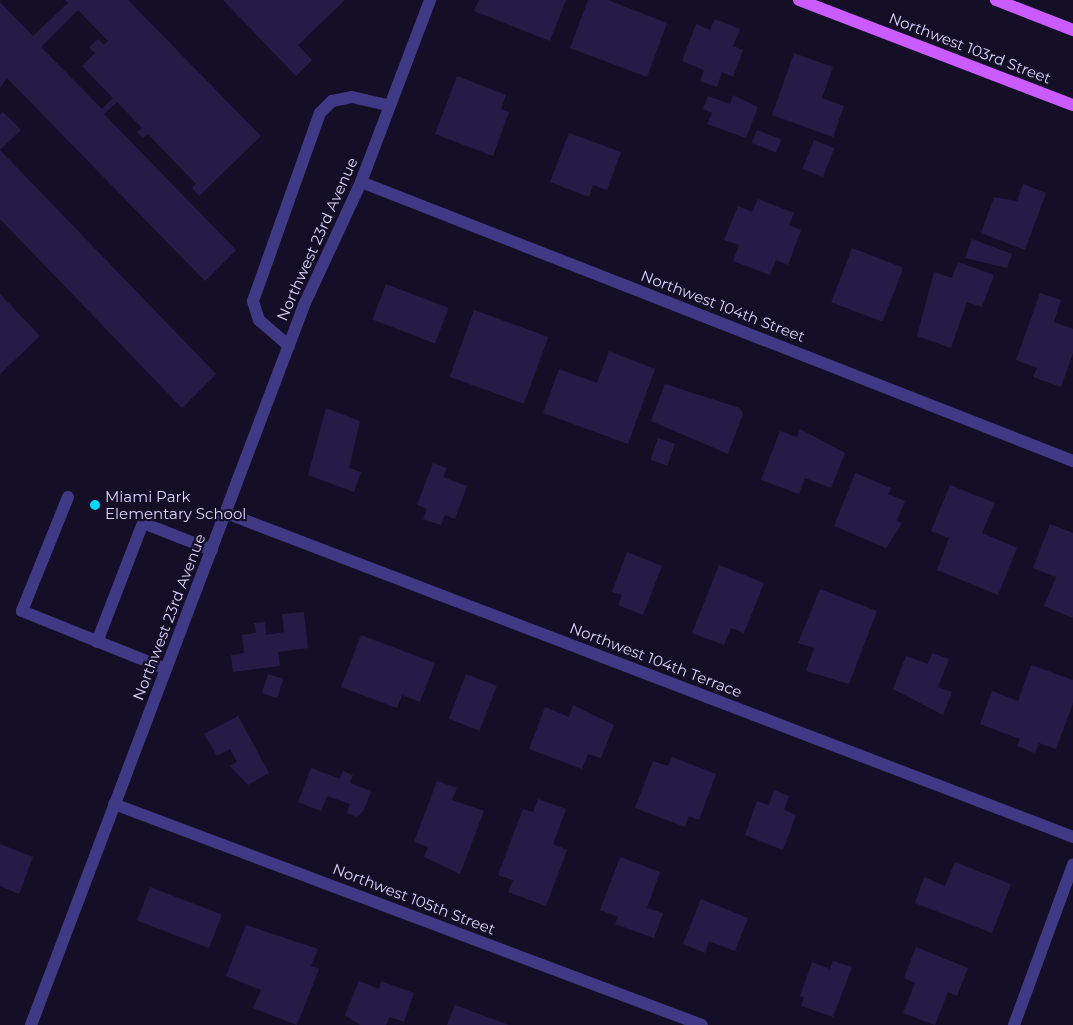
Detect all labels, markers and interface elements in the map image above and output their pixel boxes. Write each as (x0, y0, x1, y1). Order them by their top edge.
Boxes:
street label: Northwest 103rd Street (886, 9, 1054, 87)
street label: Northwest 23rd Avenue (273, 155, 361, 323)
street label: Northwest 104th Street (639, 266, 807, 346)
place label: Miami Park Elementary School (105, 487, 246, 522)
marker: Miami Park Elementary School (89, 499, 101, 511)
street label: Northwest 23rd Avenue (129, 531, 209, 703)
street label: Northwest 104th Terrace (567, 619, 745, 701)
street label: Northwest 105th Street (330, 860, 498, 938)

